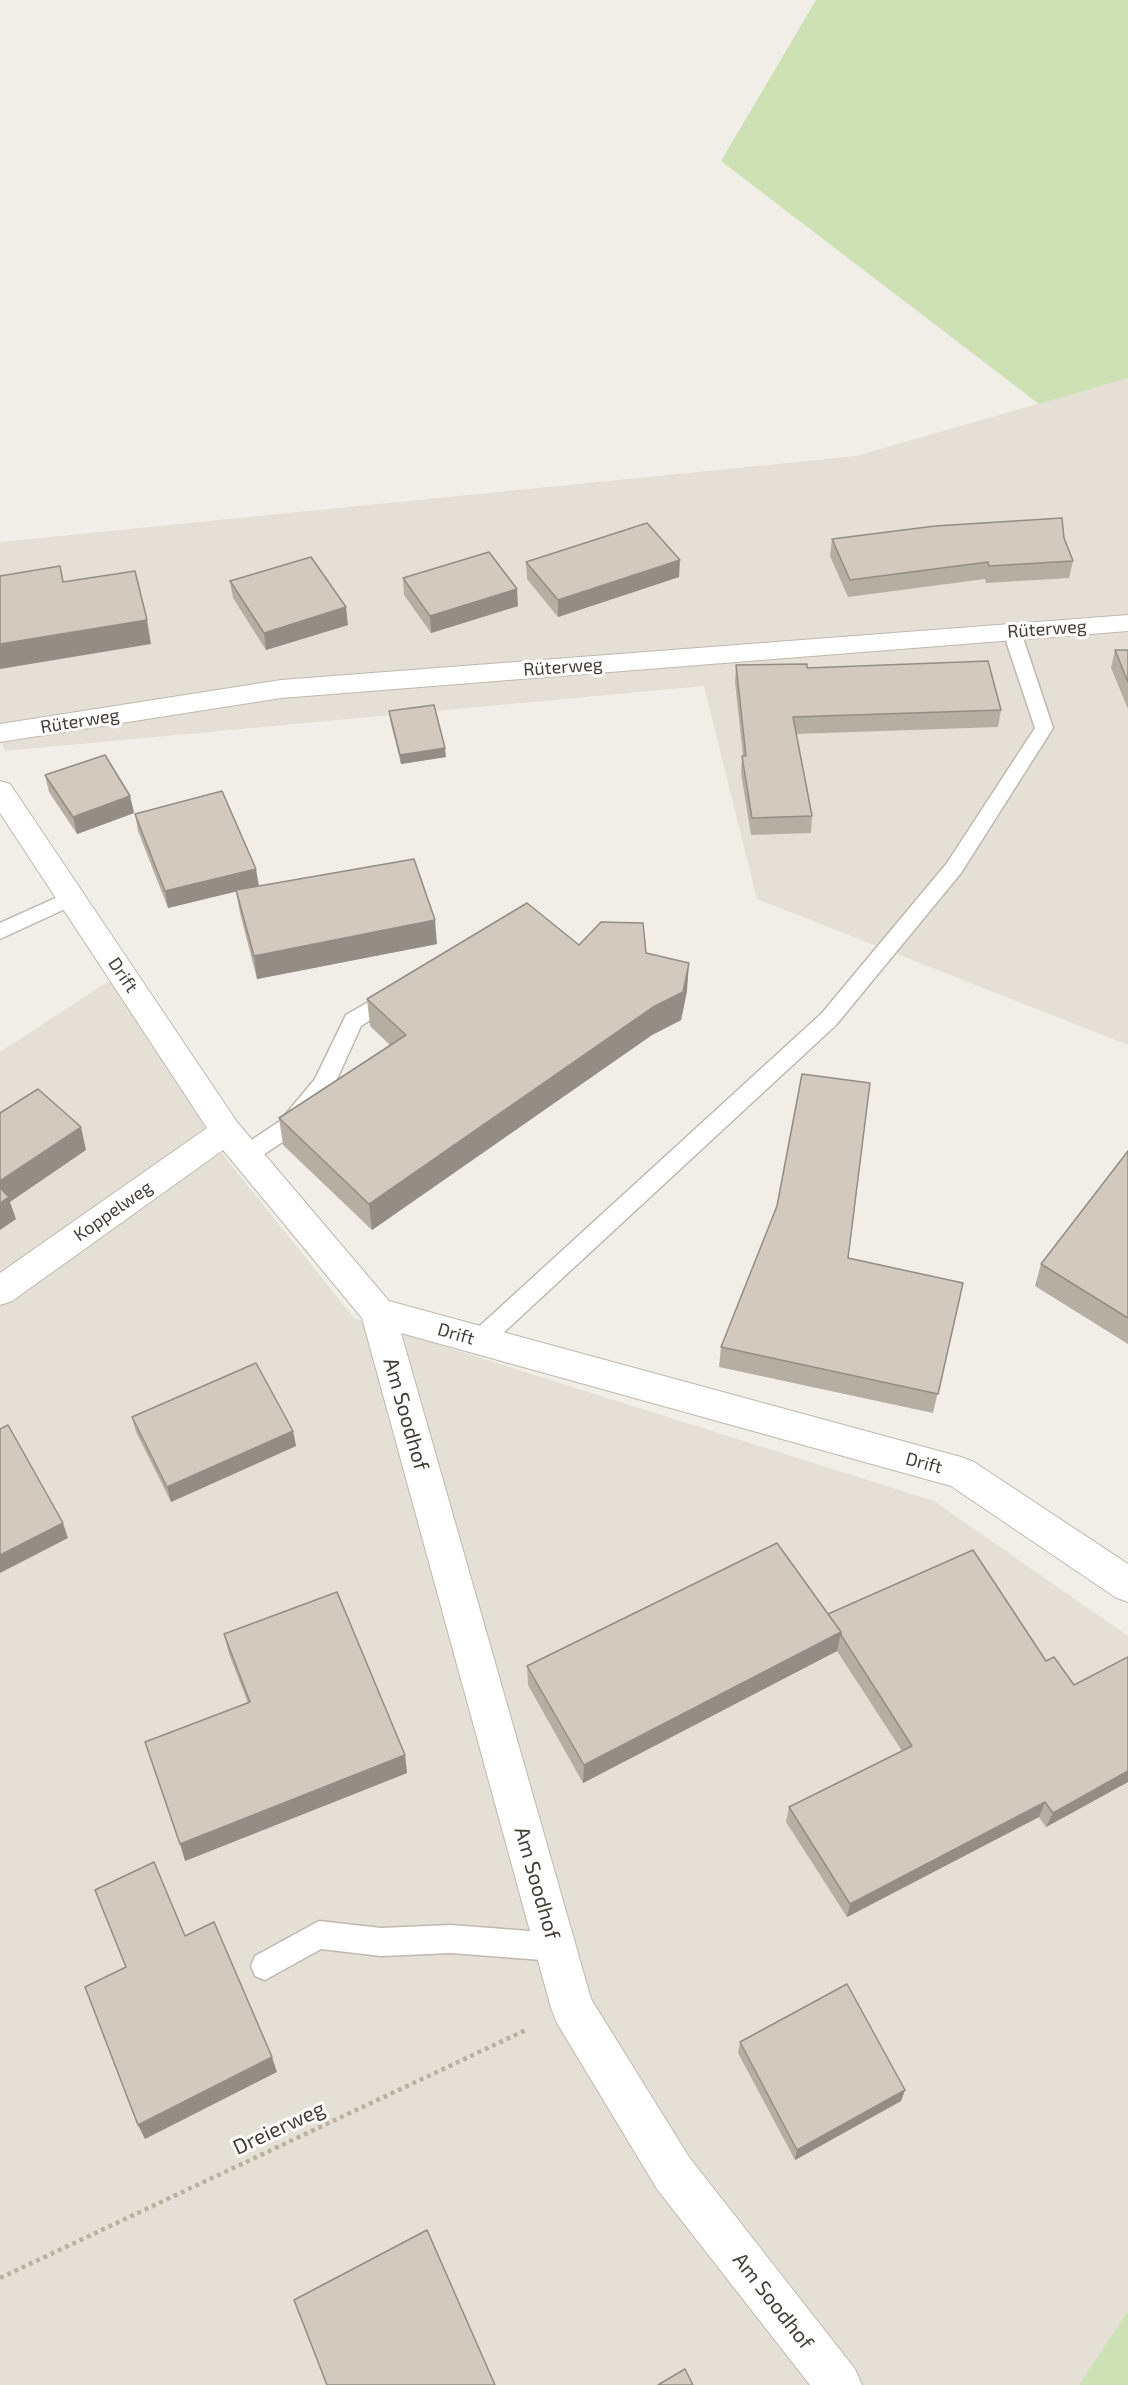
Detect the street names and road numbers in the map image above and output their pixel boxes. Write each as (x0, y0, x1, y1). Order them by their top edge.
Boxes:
street label: Rüterweg (1007, 615, 1087, 643)
street label: Rüterweg (523, 653, 603, 681)
street label: Rüterweg (39, 704, 121, 738)
street label: Drift (104, 953, 142, 997)
street label: Koppelweg (70, 1176, 156, 1246)
street label: Drift (435, 1318, 477, 1350)
street label: Am Soodhof (378, 1355, 434, 1473)
street label: Drift (903, 1448, 945, 1478)
street label: Am Soodhof (509, 1824, 565, 1942)
street label: Dreierweg (229, 2096, 329, 2160)
street label: Am Soodhof (727, 2248, 819, 2354)

